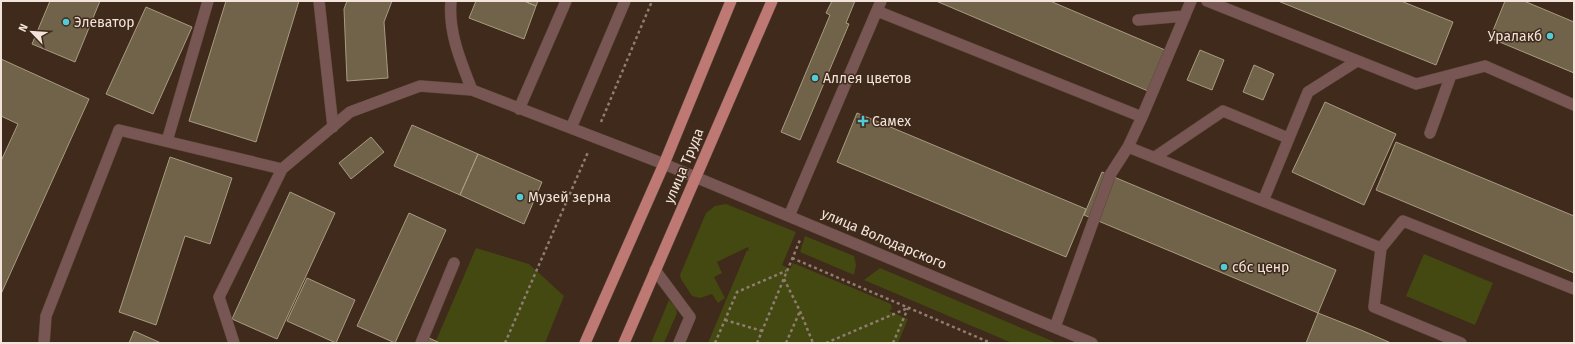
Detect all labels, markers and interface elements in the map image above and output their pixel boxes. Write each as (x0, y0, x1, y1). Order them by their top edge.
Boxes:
north arrow (12, 12, 52, 52)
place label: Элеватор (74, 14, 135, 31)
marker: Элеватор (61, 17, 71, 27)
text: N (16, 22, 31, 34)
place label: Уралакб (1488, 28, 1542, 45)
marker: Уралакб (1545, 31, 1555, 41)
place label: Аллея цветов (823, 70, 912, 87)
marker: Аллея цветов (810, 73, 820, 83)
place label: Самех (872, 113, 911, 130)
marker: Самех (857, 115, 869, 127)
street label: улица Труда (660, 126, 708, 206)
place label: Музей зерна (528, 189, 611, 206)
marker: Музей зерна (515, 192, 525, 202)
street label: улица Володарского (819, 205, 949, 273)
place label: сбс ценр (1232, 259, 1289, 276)
marker: сбс ценр (1219, 262, 1229, 272)

